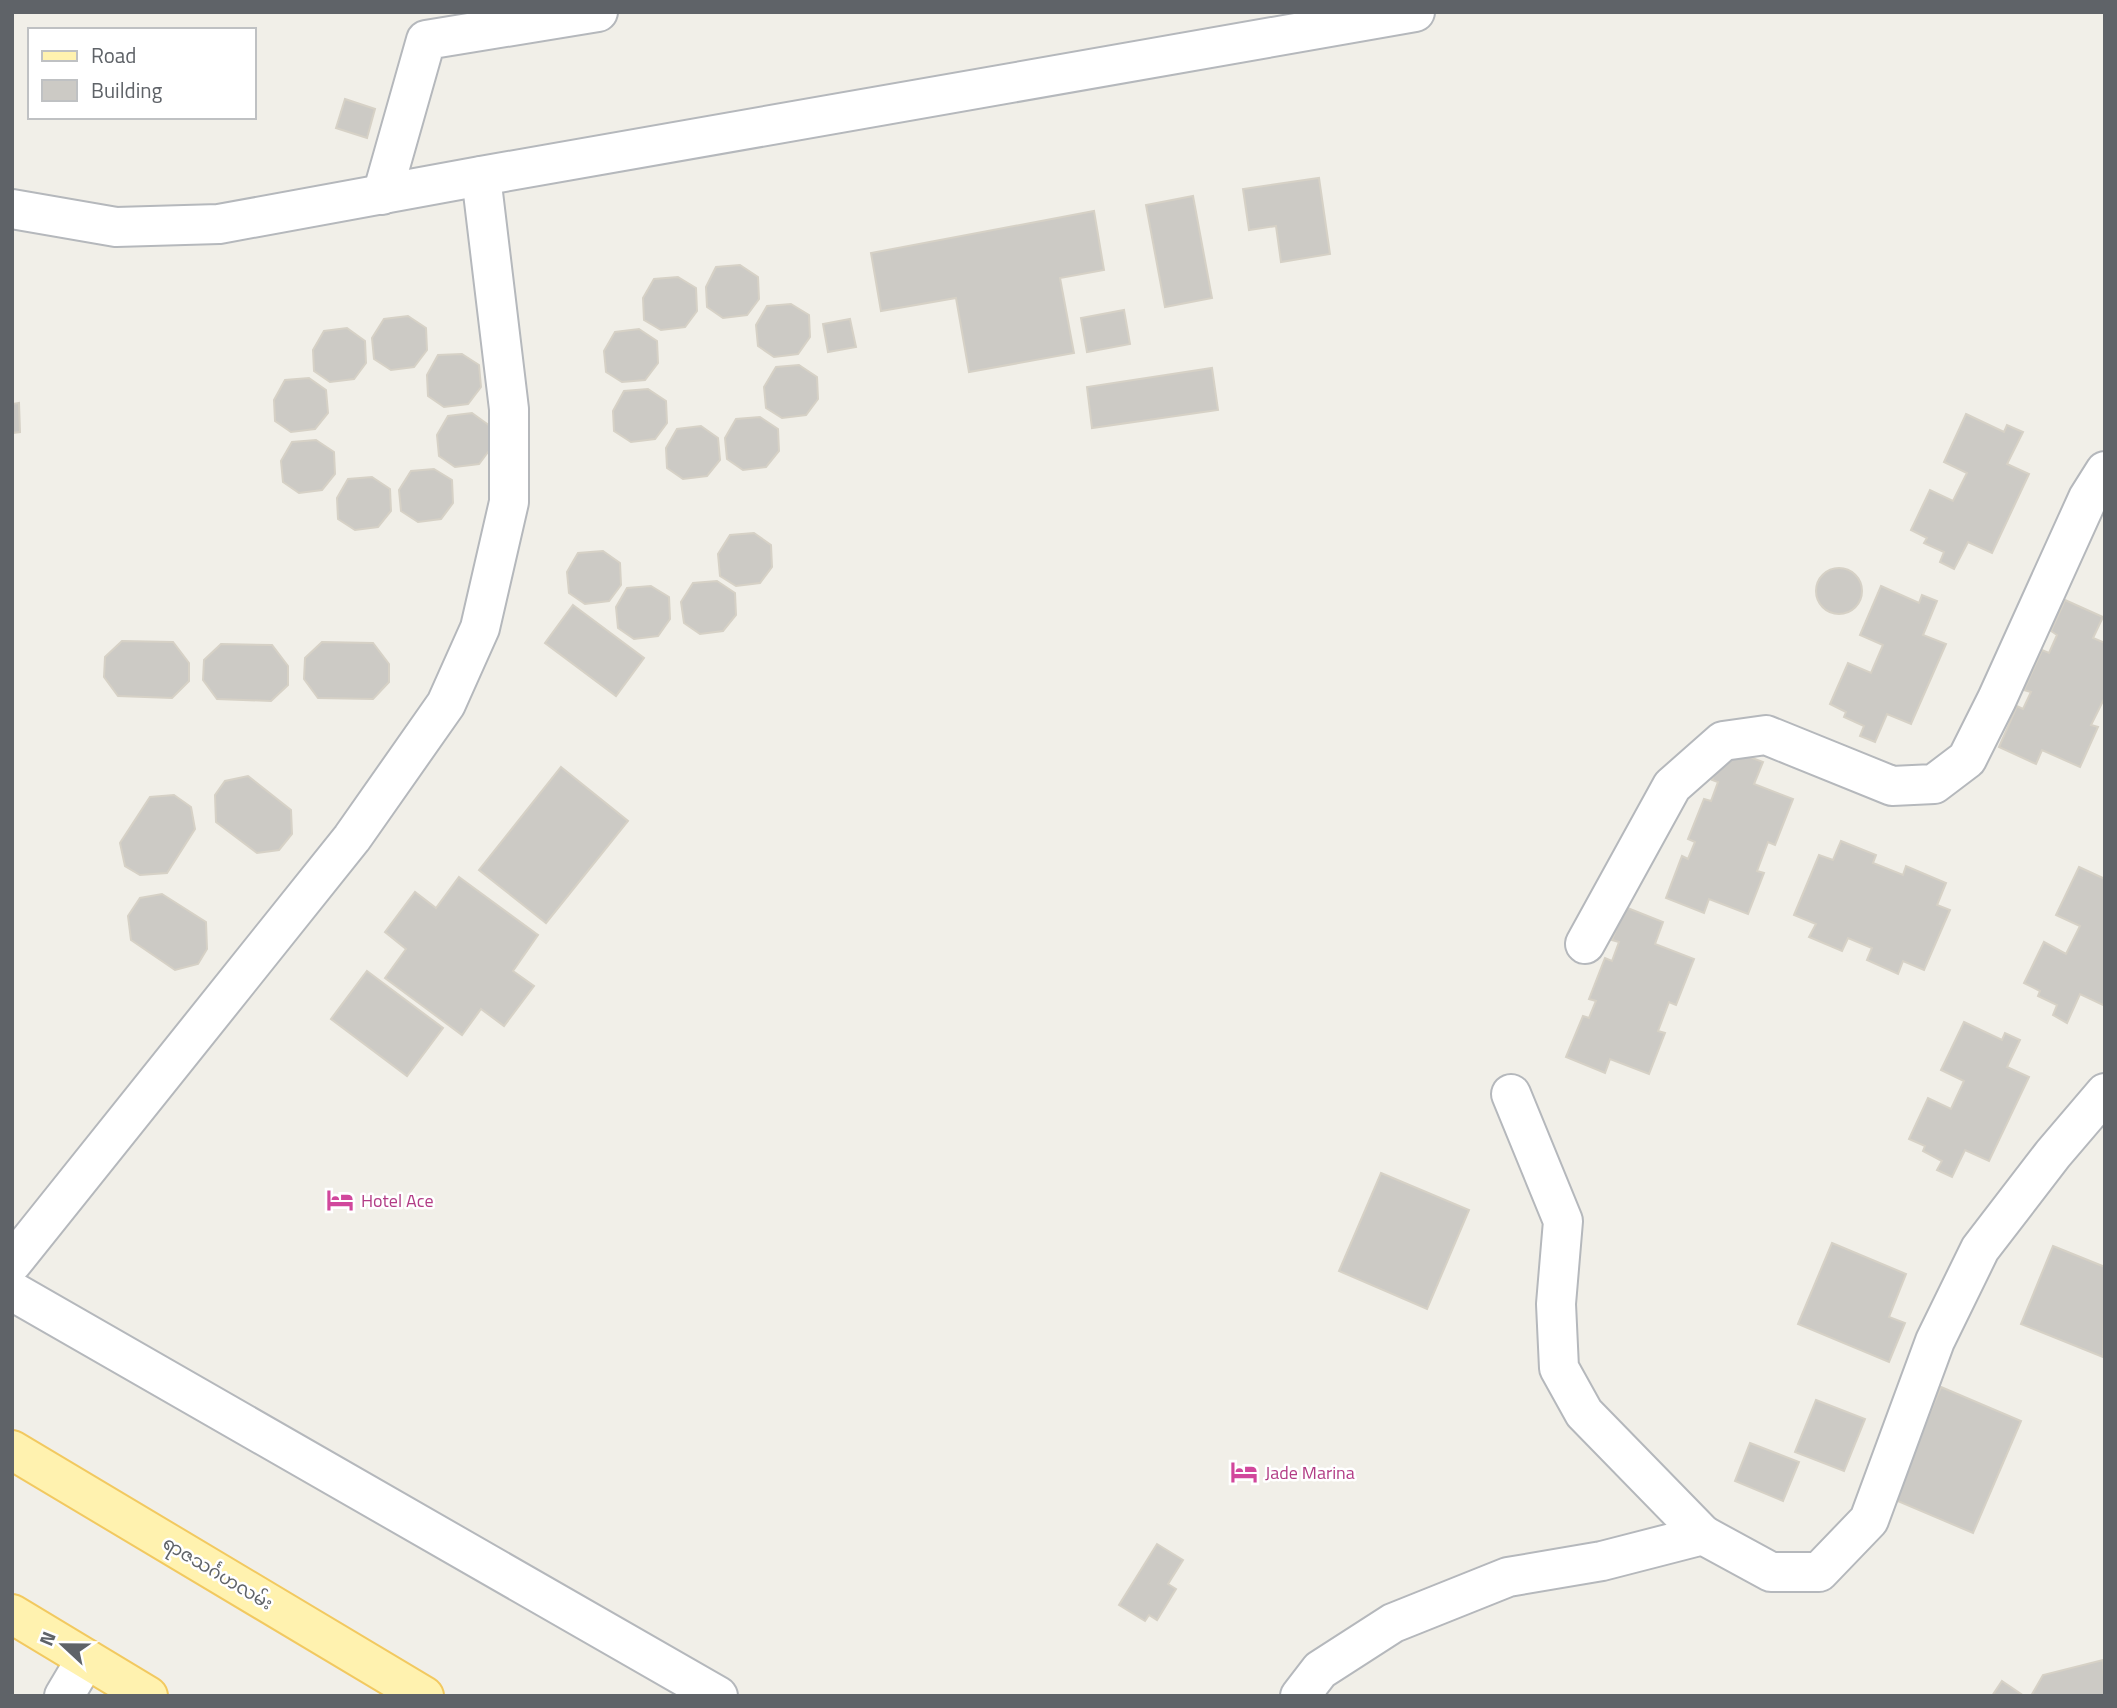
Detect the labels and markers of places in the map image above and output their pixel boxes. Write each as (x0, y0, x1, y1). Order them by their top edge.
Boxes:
hotel icon: Hotel Ace (325, 1185, 355, 1215)
place label: Hotel Ace (361, 1187, 433, 1214)
hotel icon: Jade Marina (1229, 1457, 1259, 1487)
place label: Jade Marina (1265, 1459, 1355, 1486)

